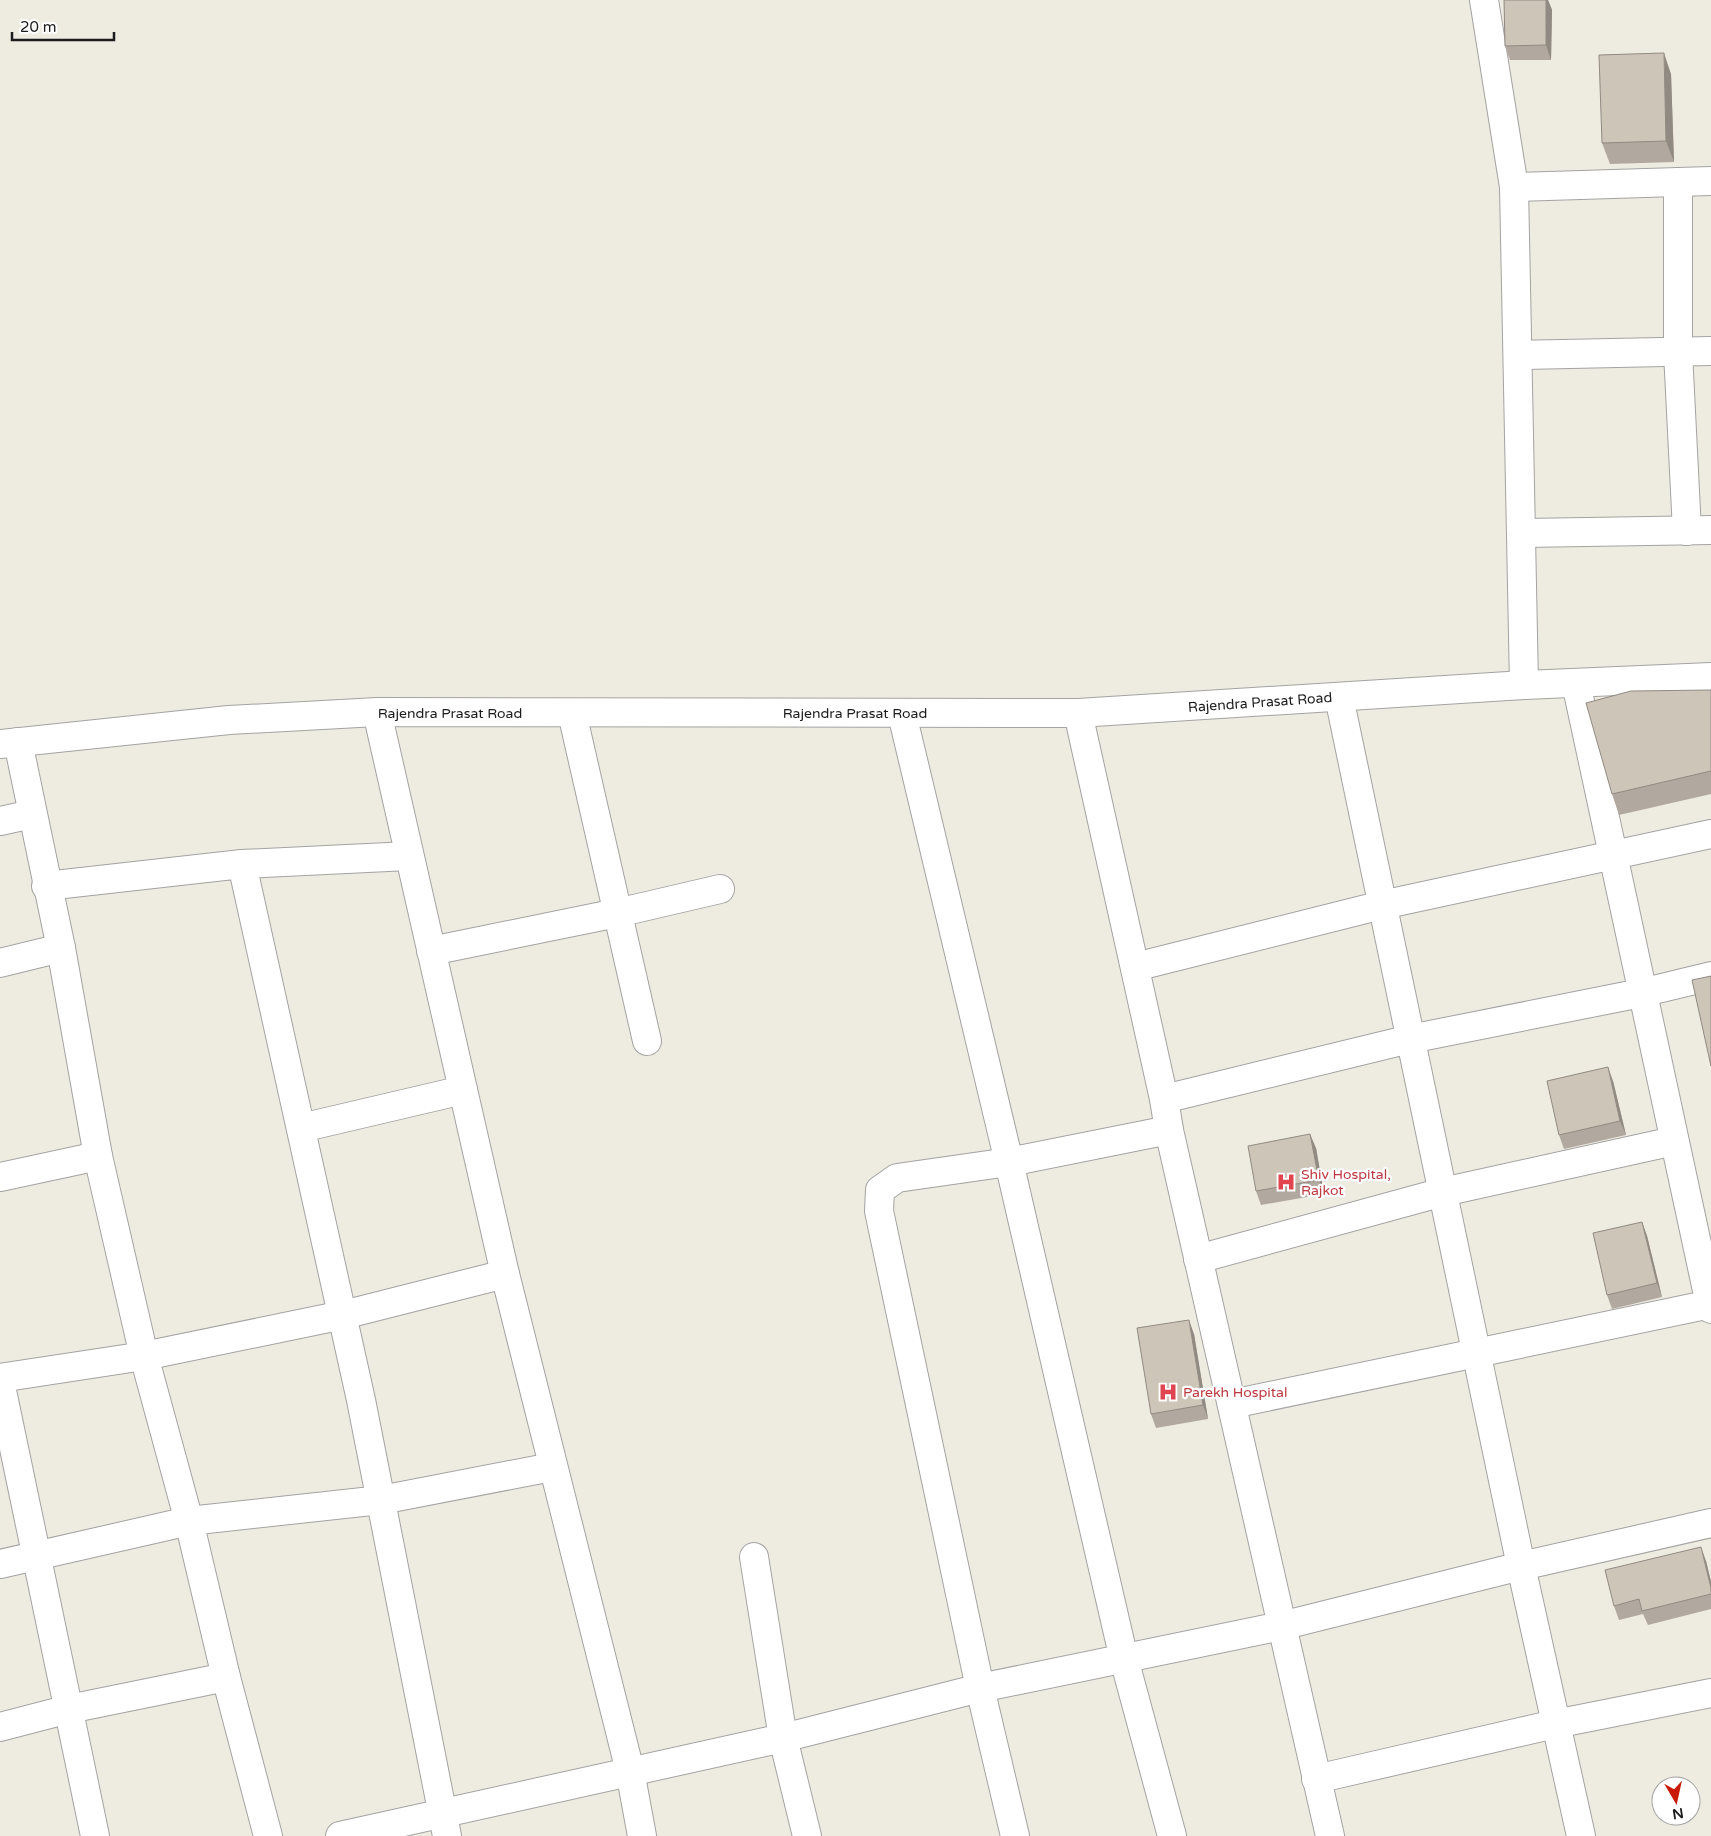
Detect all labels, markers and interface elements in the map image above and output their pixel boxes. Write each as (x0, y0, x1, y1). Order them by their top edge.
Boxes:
scale bar (12, 10, 115, 42)
text: 20 m (20, 18, 57, 36)
street label: Rajendra Prasat Road (1187, 689, 1333, 716)
street label: Rajendra Prasat Road (378, 705, 522, 722)
street label: Rajendra Prasat Road (783, 705, 927, 722)
place label: Shiv Hospital, Rajkot (1301, 1166, 1391, 1199)
hospital icon: Shiv Hospital, Rajkot (1275, 1171, 1297, 1193)
hospital icon: Parekh Hospital (1157, 1381, 1179, 1403)
place label: Parekh Hospital (1183, 1384, 1287, 1401)
north arrow (1651, 1776, 1701, 1826)
text: N (1671, 1804, 1685, 1823)

